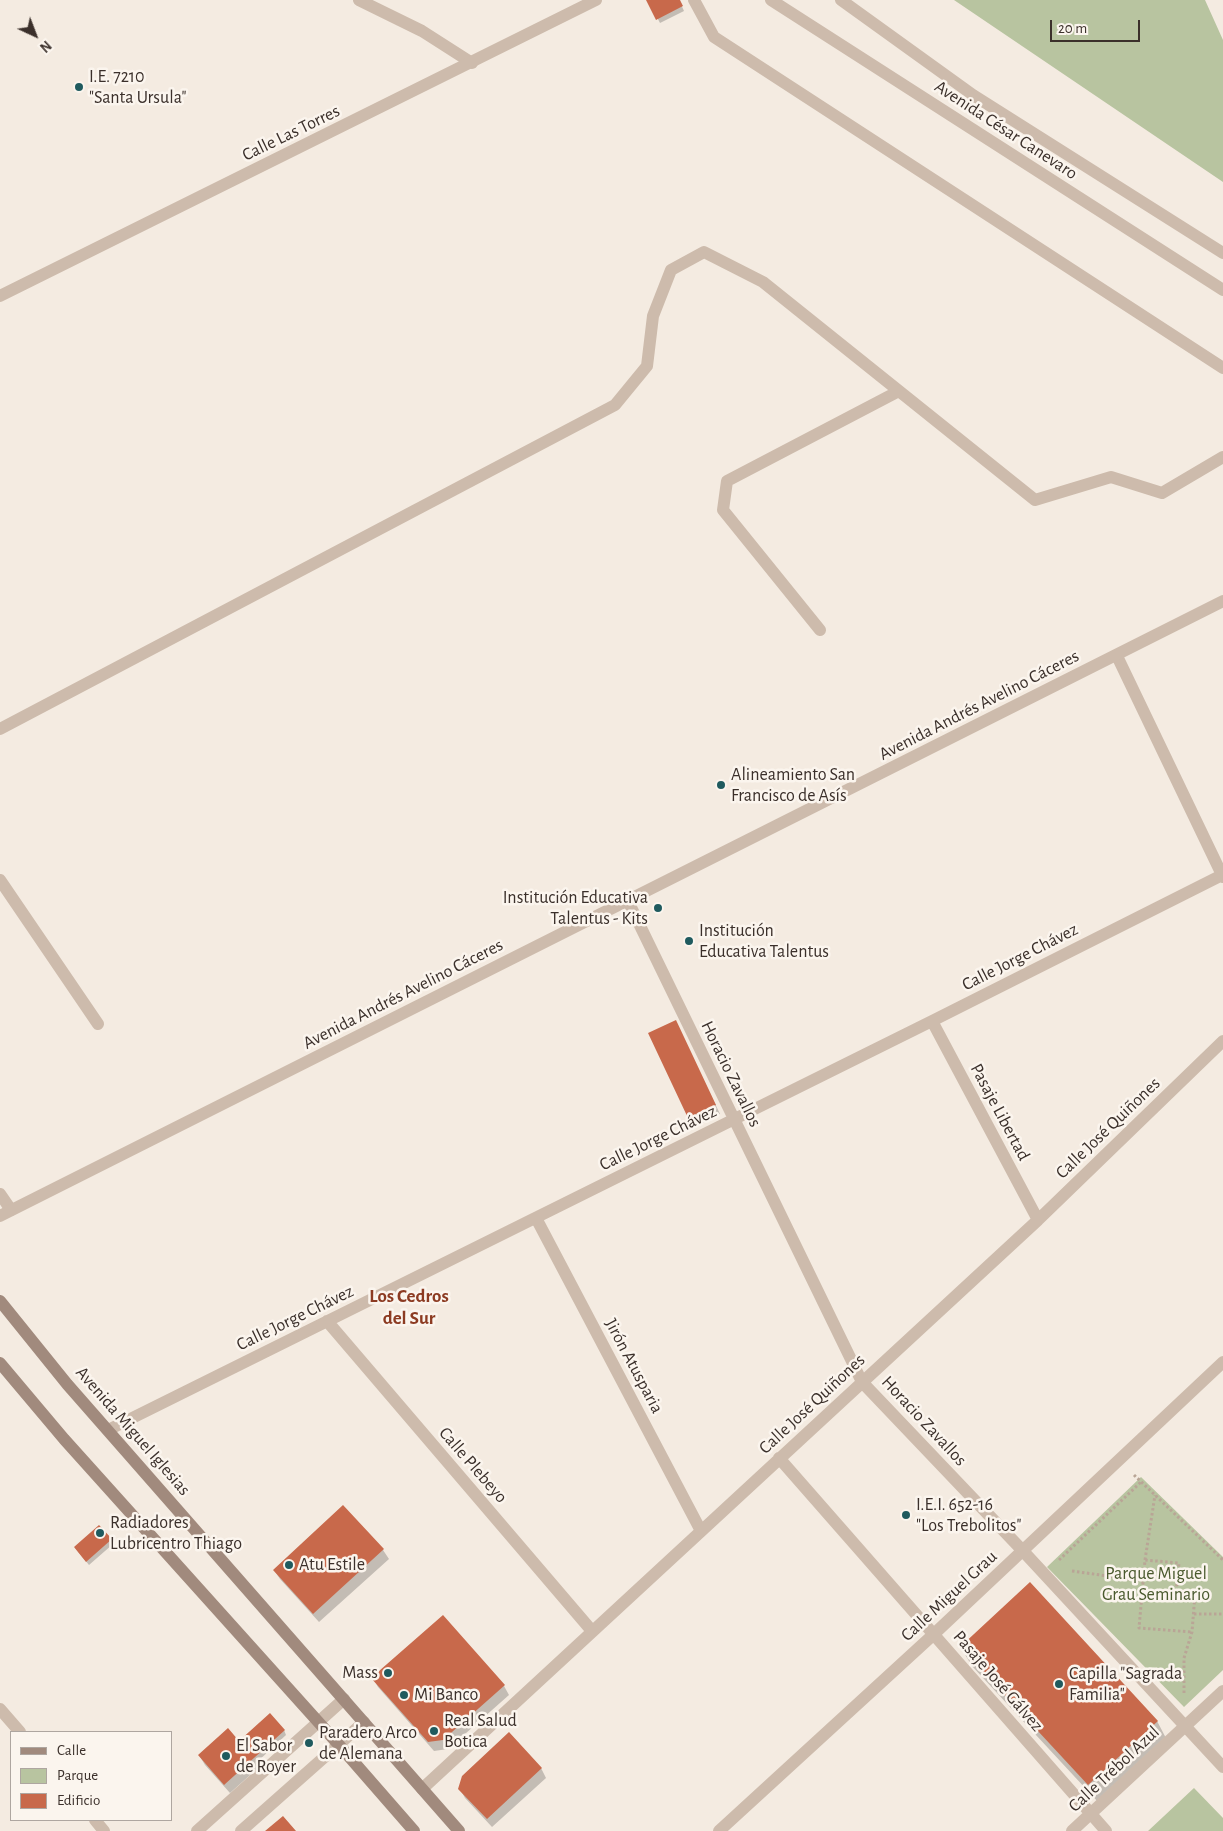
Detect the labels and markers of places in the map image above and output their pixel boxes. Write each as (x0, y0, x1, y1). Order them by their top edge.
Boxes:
place label: I.E. 7210 "Santa Ursula" (89, 66, 187, 108)
marker: I.E. 7210 "Santa Ursula" (73, 81, 85, 93)
place label: Alineamiento San Francisco de Asís (731, 764, 855, 806)
marker: Alineamiento San Francisco de Asís (715, 779, 727, 791)
place label: Institución Educativa Talentus - Kits (503, 887, 648, 930)
marker: Institución Educativa Talentus - Kits (652, 902, 664, 914)
place label: Institución Educativa Talentus (699, 920, 829, 962)
marker: Institución Educativa Talentus (683, 935, 695, 947)
place label: I.E.I. 652-16 "Los Trebolitos" (916, 1494, 1021, 1536)
marker: I.E.I. 652-16 "Los Trebolitos" (900, 1509, 912, 1521)
place label: Radiadores Lubricentro Thiago (110, 1512, 242, 1555)
marker: Radiadores Lubricentro Thiago (94, 1527, 106, 1539)
place label: Atu Estile (299, 1554, 365, 1576)
marker: Atu Estile (283, 1559, 295, 1571)
place label: Mass (342, 1662, 378, 1684)
place label: Capilla "Sagrada Familia" (1069, 1663, 1182, 1706)
marker: Mass (382, 1667, 394, 1679)
marker: Capilla "Sagrada Familia" (1053, 1678, 1065, 1690)
place label: Mi Banco (414, 1684, 478, 1706)
marker: Mi Banco (398, 1689, 410, 1701)
place label: Real Salud Botica (444, 1710, 517, 1752)
place label: Paradero Arco de Alemana (319, 1722, 417, 1765)
marker: Real Salud Botica (428, 1725, 440, 1737)
place label: El Sabor de Royer (236, 1735, 296, 1778)
marker: Paradero Arco de Alemana (303, 1737, 315, 1749)
marker: El Sabor de Royer (220, 1750, 232, 1762)

